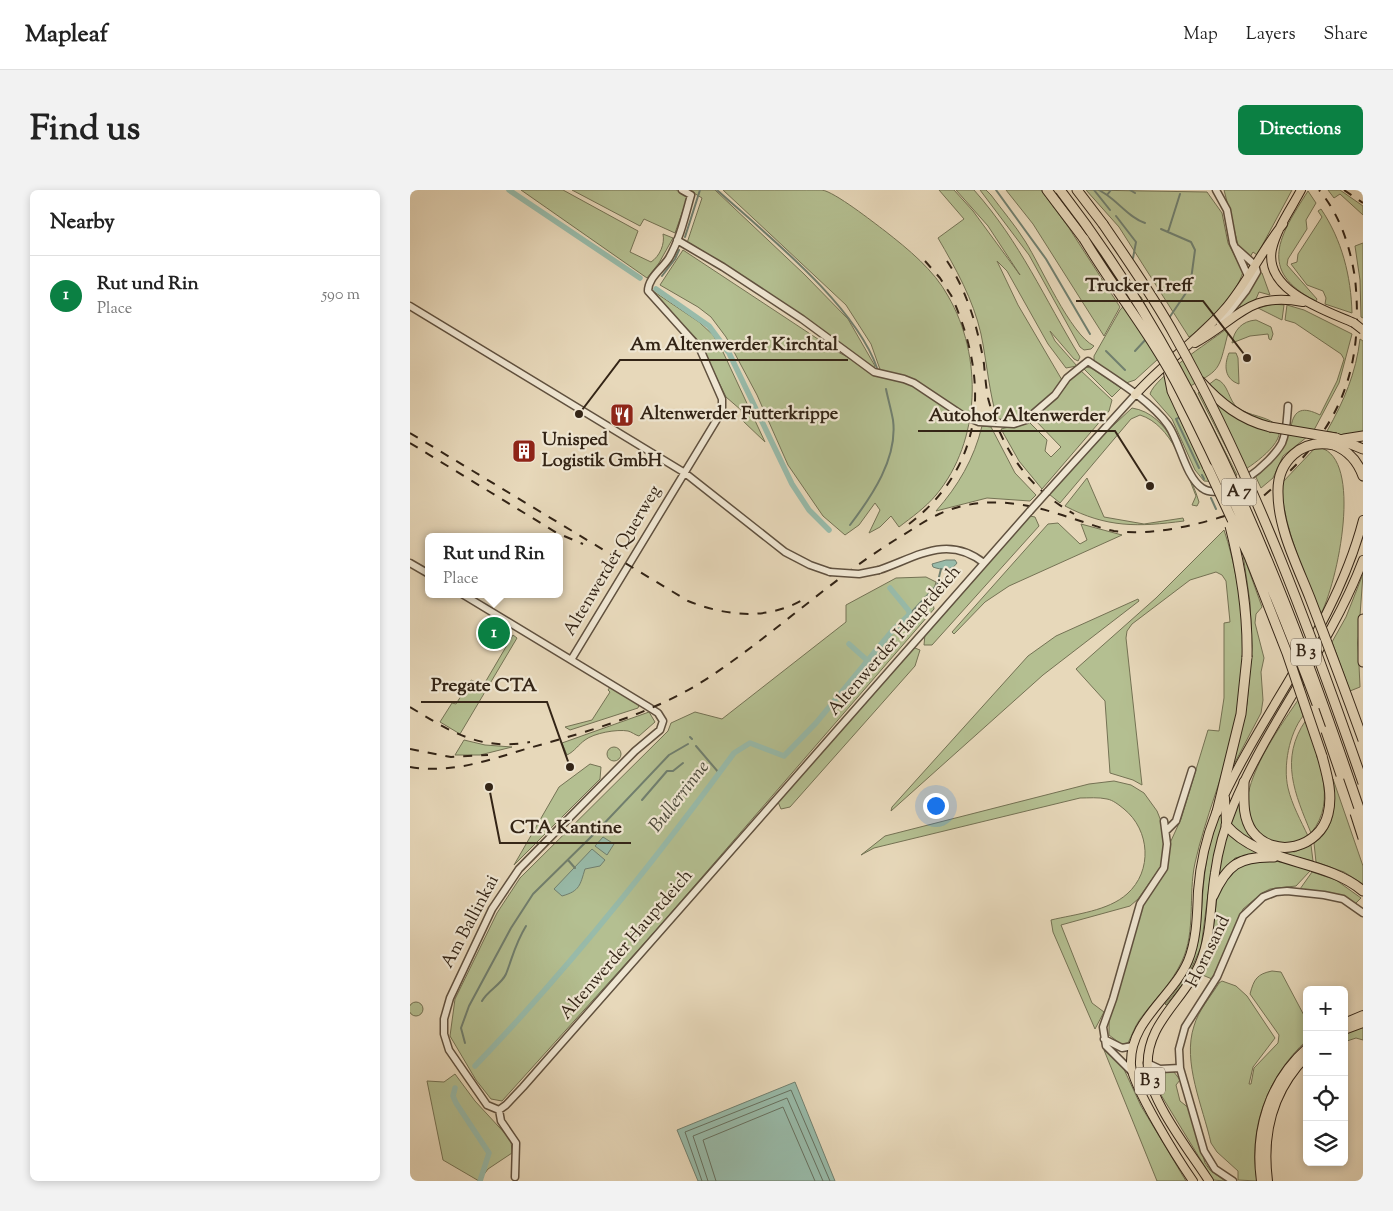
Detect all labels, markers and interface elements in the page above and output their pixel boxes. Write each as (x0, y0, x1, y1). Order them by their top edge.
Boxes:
text: Mapleaf (25, 18, 108, 52)
text: Map (1183, 22, 1218, 48)
text: Layers (1246, 22, 1296, 48)
text: Share (1324, 22, 1368, 48)
text: Find us (30, 105, 140, 156)
button: Directions (1238, 105, 1363, 155)
text: Nearby (50, 208, 115, 238)
callout: Trucker Treff (1076, 267, 1203, 301)
text: Rut und Rin (97, 271, 199, 298)
text: Trucker Treff (1085, 273, 1194, 300)
text: 1 (63, 284, 69, 307)
text: 590 m (322, 284, 360, 307)
text: Place (97, 298, 132, 321)
callout: Am Altenwerder Kirchtal (620, 326, 848, 360)
text: Am Altenwerder Kirchtal (630, 332, 839, 359)
callout: Autohof Altenwerder (918, 397, 1115, 431)
restaurant icon: Altenwerder Futterkrippe (609, 402, 635, 428)
place label: Altenwerder Futterkrippe (640, 402, 839, 428)
text: Autohof Altenwerder (928, 403, 1106, 430)
place label: Unisped Logistik GmbH (542, 428, 663, 475)
building icon: Unisped Logistik GmbH (511, 438, 537, 464)
road number: A 7 (1222, 478, 1256, 506)
street label: Altenwerder Querweg (558, 480, 669, 641)
popup (425, 533, 563, 598)
text: Rut und Rin (443, 541, 545, 568)
street label: Altenwerder Hauptdeich (822, 560, 968, 722)
text: Place (443, 568, 479, 591)
pin: 1 (478, 614, 510, 652)
road number: B 3 (1291, 638, 1321, 666)
callout: Pregate CTA (421, 668, 547, 702)
text: Pregate CTA (431, 673, 538, 700)
water label: Bullerrinne (643, 755, 717, 839)
your location (923, 793, 949, 819)
callout: CTA Kantine (500, 809, 631, 843)
text: CTA Kantine (510, 815, 622, 842)
street label: Altenwerder Hauptdeich (554, 864, 700, 1026)
street label: Am Ballinkai (436, 871, 506, 973)
street label: Hornsand (1180, 911, 1238, 993)
map controls (1303, 986, 1348, 1166)
button: + (1303, 986, 1348, 1031)
button: − (1303, 1031, 1348, 1076)
road number: B 3 (1135, 1068, 1165, 1094)
button: locate (1303, 1076, 1348, 1121)
button: layers (1303, 1121, 1348, 1166)

